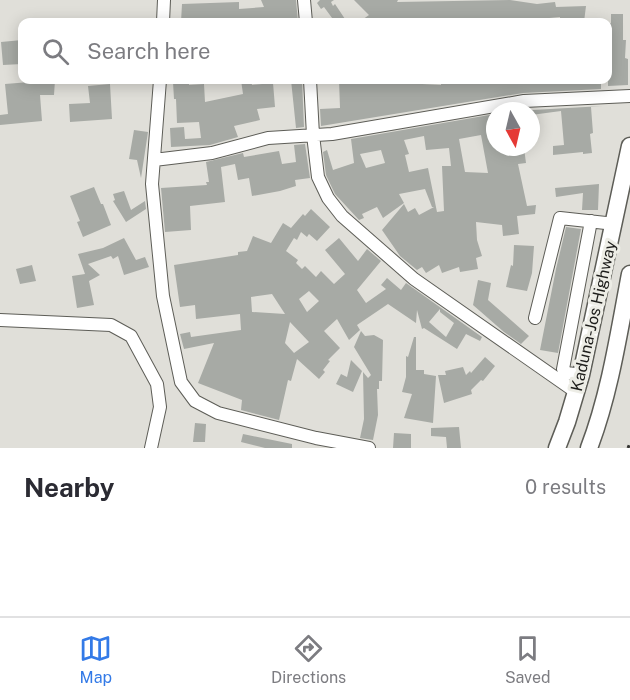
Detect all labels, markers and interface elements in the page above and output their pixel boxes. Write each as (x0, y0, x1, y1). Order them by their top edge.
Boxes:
search box (18, 18, 612, 84)
icon: search (39, 35, 72, 68)
text: Search here (87, 38, 211, 64)
north arrow (486, 102, 540, 156)
street label: Kaduna-Jos Highway (567, 239, 620, 393)
text: Nearby (24, 472, 114, 503)
text: 0 results (525, 475, 606, 499)
tab: Map (79, 632, 112, 687)
tab: Directions (271, 632, 346, 687)
tab: Saved (505, 632, 551, 687)

